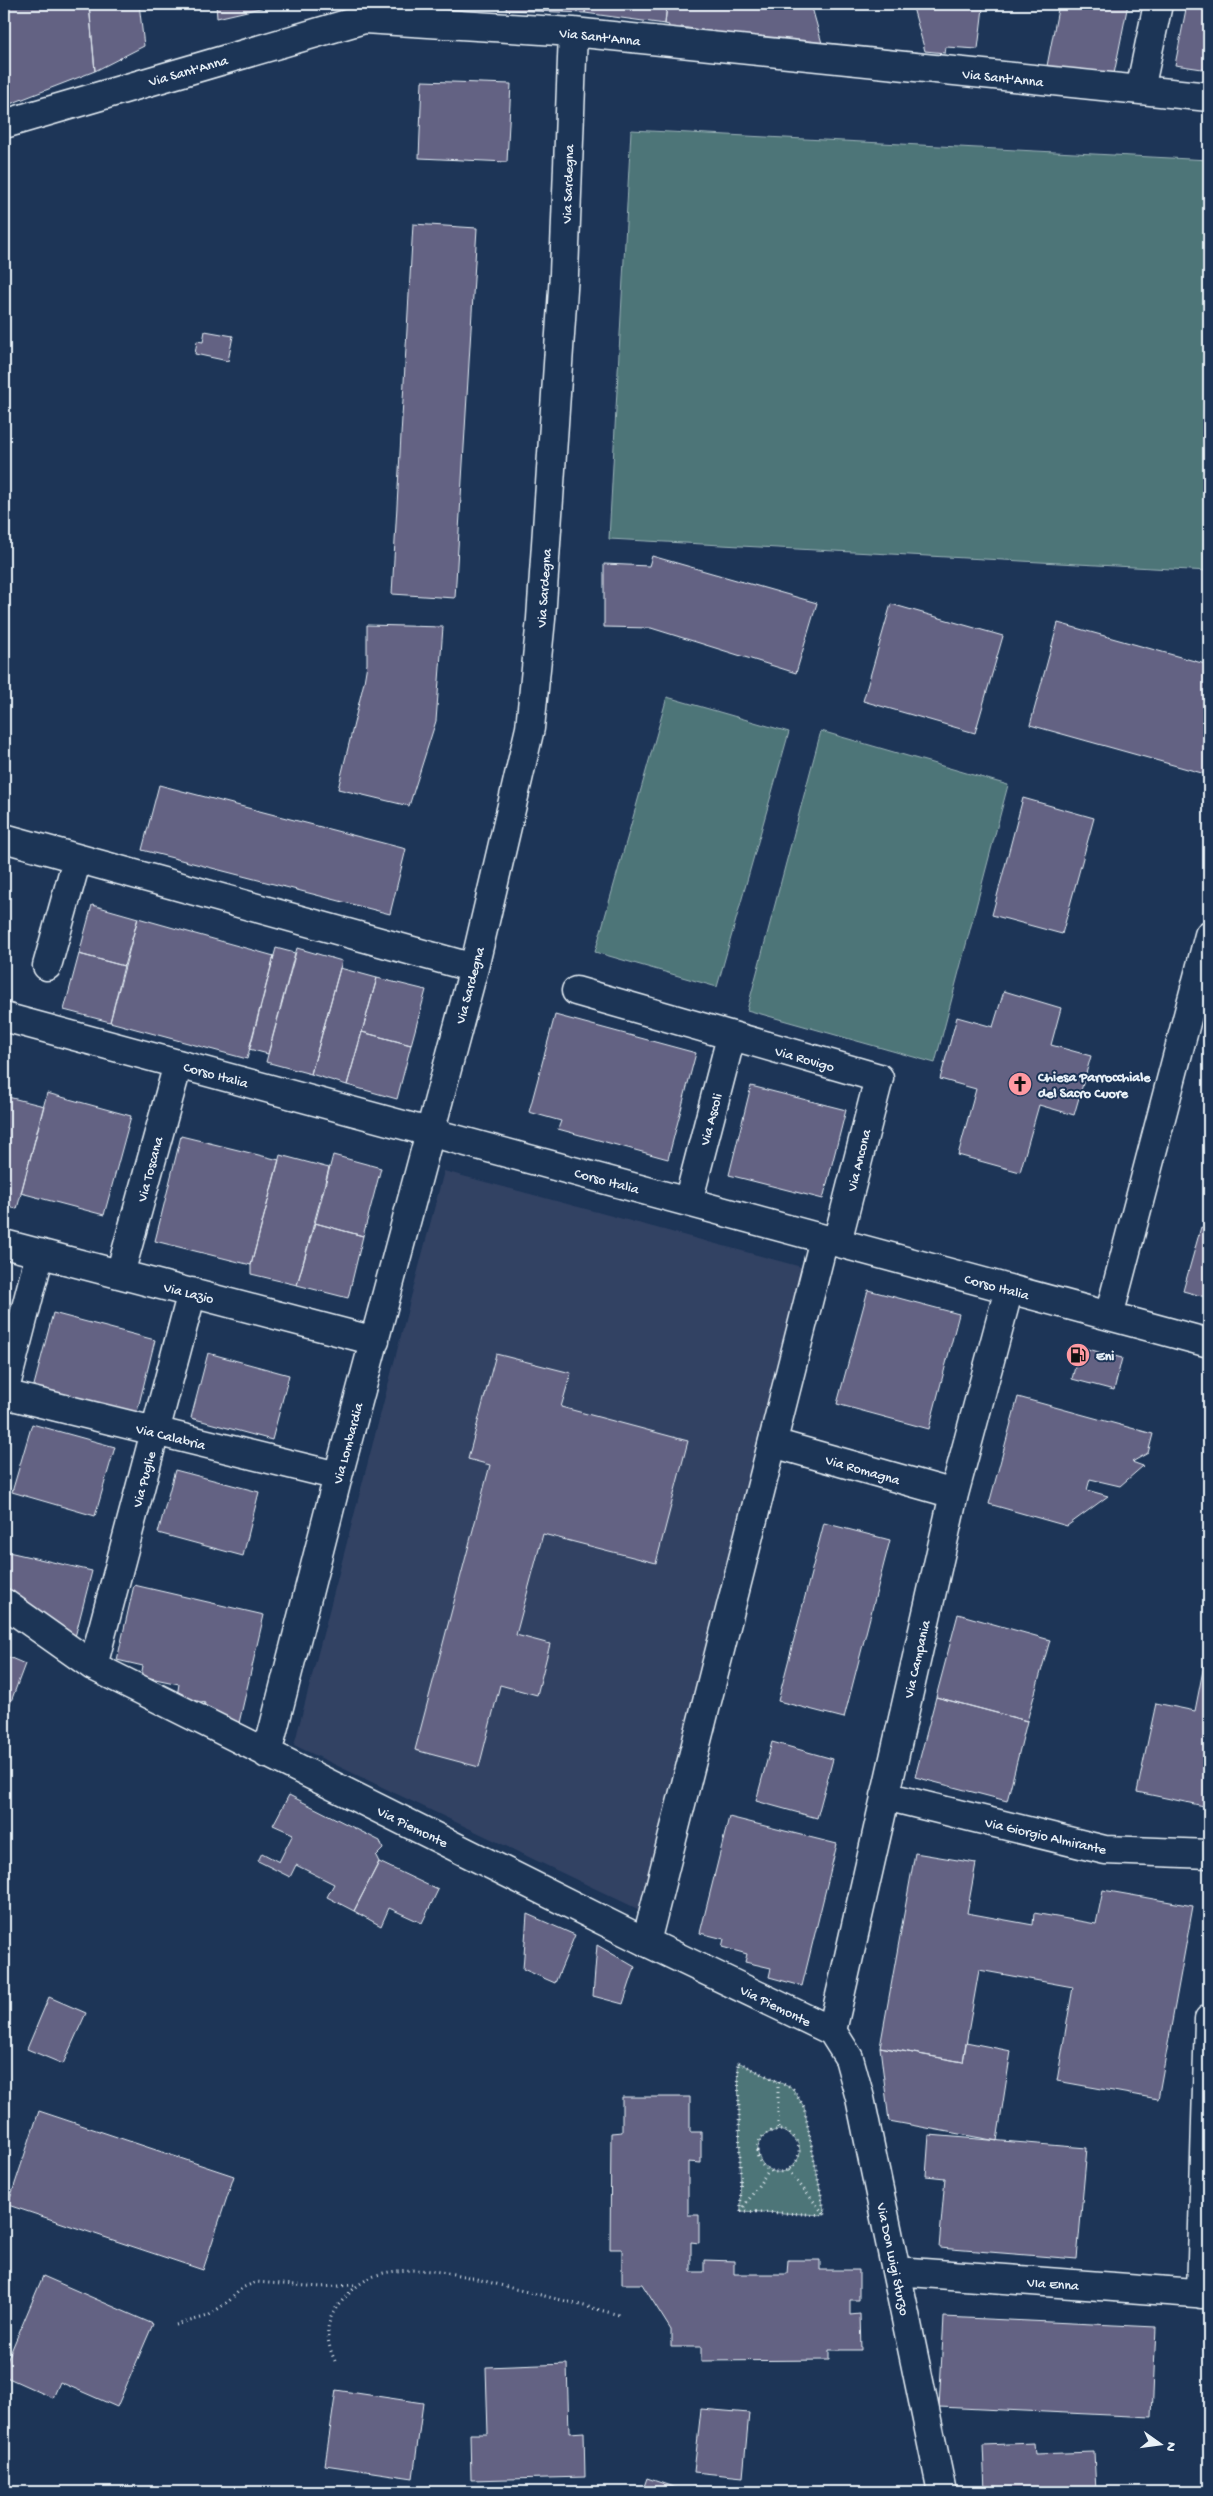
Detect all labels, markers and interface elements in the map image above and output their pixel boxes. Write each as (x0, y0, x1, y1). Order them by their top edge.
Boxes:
street label: Via Sant'Anna (557, 26, 642, 51)
street label: Via Sant'Anna (146, 53, 231, 92)
street label: Via Sant'Anna (960, 67, 1045, 92)
street label: Via Sardegna (560, 143, 579, 225)
street label: Via Sardegna (534, 547, 557, 629)
street label: Via Sardegna (453, 944, 490, 1027)
street label: Via Rovigo (772, 1044, 836, 1077)
street label: Corso Italia (181, 1060, 251, 1094)
place label: Chiesa Parrocchiale del Sacro Cuore (1037, 1070, 1151, 1103)
church icon: Chiesa Parrocchiale del Sacro Cuore (1007, 1071, 1033, 1097)
street label: Via Ascoli (697, 1092, 728, 1149)
street label: Via Ancona (844, 1127, 877, 1194)
street label: Via Toscana (134, 1134, 169, 1205)
street label: Corso Italia (572, 1166, 642, 1200)
street label: Corso Italia (962, 1272, 1032, 1306)
street label: Via Lazio (160, 1280, 215, 1309)
fuel station icon: Eni (1065, 1342, 1091, 1368)
place label: Eni (1096, 1349, 1114, 1366)
street label: Via Lombardia (330, 1400, 369, 1487)
street label: Via Calabria (133, 1421, 208, 1456)
street label: Via Puglie (130, 1449, 161, 1511)
street label: Via Romagna (822, 1452, 903, 1490)
street label: Via Campania (901, 1618, 936, 1701)
street label: Via Piemonte (373, 1803, 451, 1853)
street label: Via Giorgio Almirante (982, 1815, 1109, 1860)
street label: Via Piemonte (736, 1982, 814, 2032)
street label: Via Don Luigi Sturzo (871, 2201, 912, 2317)
street label: VIa Enna (1025, 2275, 1081, 2296)
north arrow (1136, 2418, 1186, 2468)
text: N (1161, 2440, 1180, 2453)

